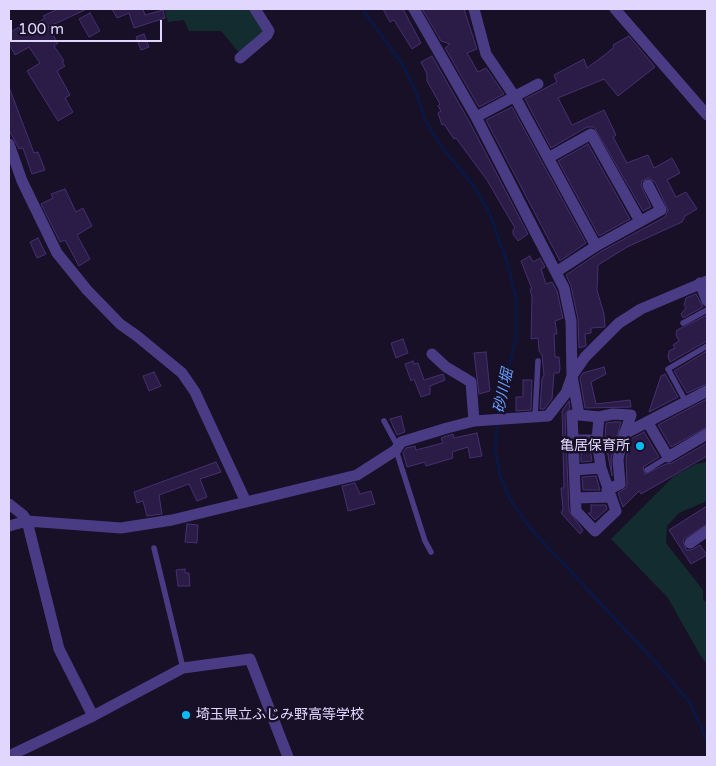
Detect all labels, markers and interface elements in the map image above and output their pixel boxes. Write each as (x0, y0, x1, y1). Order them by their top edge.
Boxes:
scale bar (12, 10, 165, 42)
text: 100 m (18, 20, 64, 38)
water label: 砂川堀 (491, 367, 517, 415)
place label: 亀居保育所 (560, 438, 630, 454)
marker: 亀居保育所 (634, 440, 646, 452)
place label: 埼玉県立ふじみ野高等学校 (196, 707, 364, 723)
marker: 埼玉県立ふじみ野高等学校 (180, 709, 192, 721)

